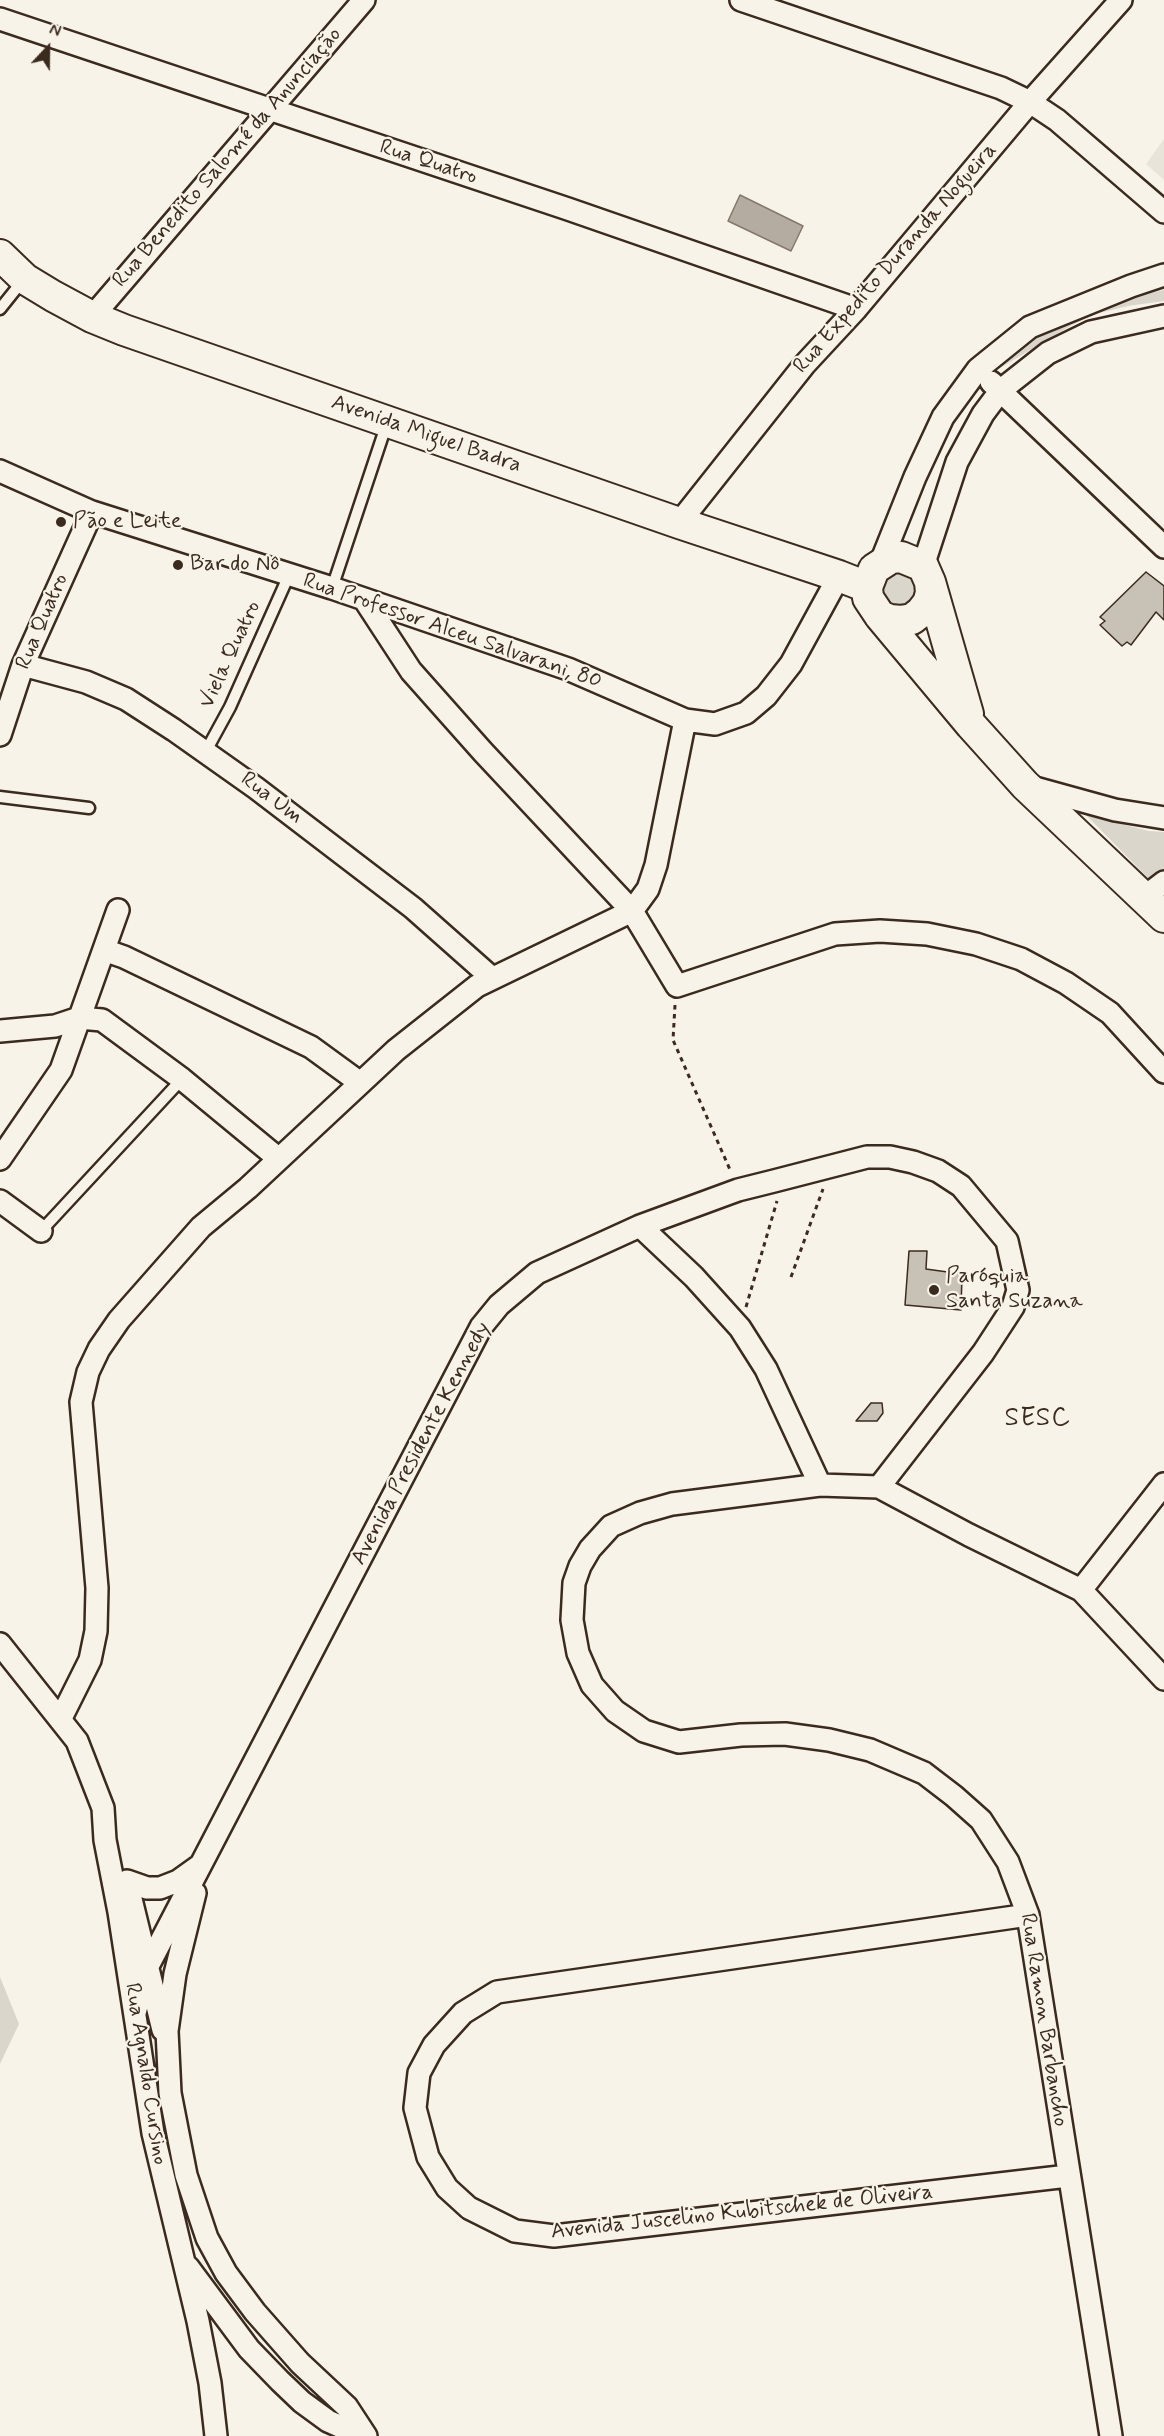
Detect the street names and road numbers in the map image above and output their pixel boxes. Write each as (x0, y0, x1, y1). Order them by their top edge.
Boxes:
street label: Rua Benedito Salomé da Anunciação (108, 22, 348, 294)
street label: Rua Quatro (376, 135, 480, 191)
street label: Rua Expedito Duranda Nogueira (789, 138, 1003, 380)
street label: Avenida Miguel Badra (327, 390, 525, 480)
street label: Rua Professor Alceu Salvarani, 80 (299, 568, 605, 696)
street label: Rua Quatro (11, 570, 75, 674)
street label: Viela Quatro (195, 597, 267, 713)
street label: Rua Um (235, 767, 307, 831)
street label: Avenida Presidente Kennedy (347, 1318, 497, 1570)
street label: Rua Ramon Barbancho (1013, 1911, 1073, 2129)
street label: Rua Agnaldo Cursino (118, 1981, 172, 2167)
street label: Avenida Juscelino Kubitschek de Oliveira (550, 2180, 934, 2246)

